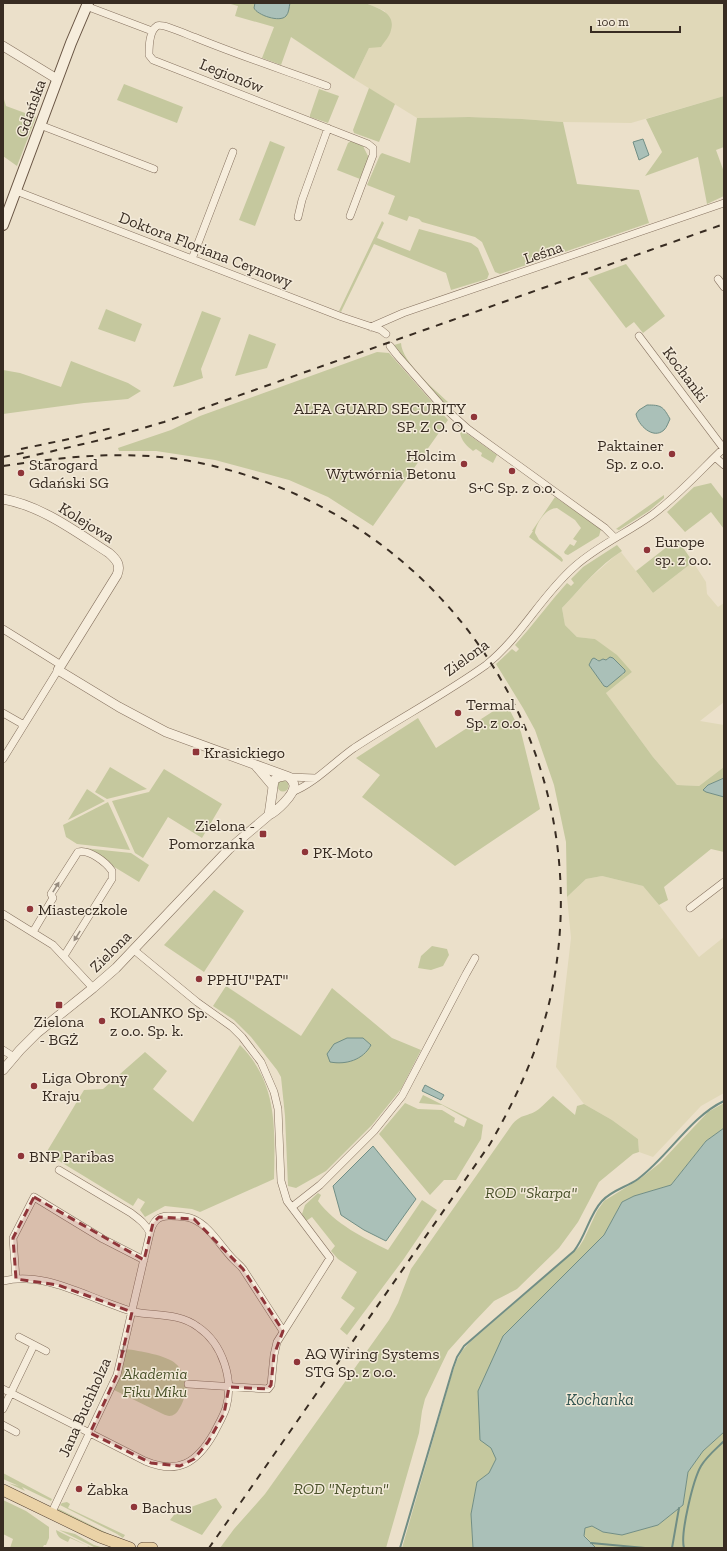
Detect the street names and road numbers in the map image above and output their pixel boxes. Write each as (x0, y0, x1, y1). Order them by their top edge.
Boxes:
street label: Legionów (197, 54, 267, 97)
street label: Gdańska (11, 77, 50, 140)
street label: Doktora Floriana Ceynowy (116, 208, 296, 292)
street label: Leśna (521, 237, 565, 268)
street label: Kochanki (659, 343, 713, 406)
street label: Kolejowa (55, 498, 118, 547)
street label: Zielona (440, 635, 493, 680)
street label: Zielona (86, 927, 135, 976)
street label: Jana Buchholza (54, 1354, 115, 1460)

